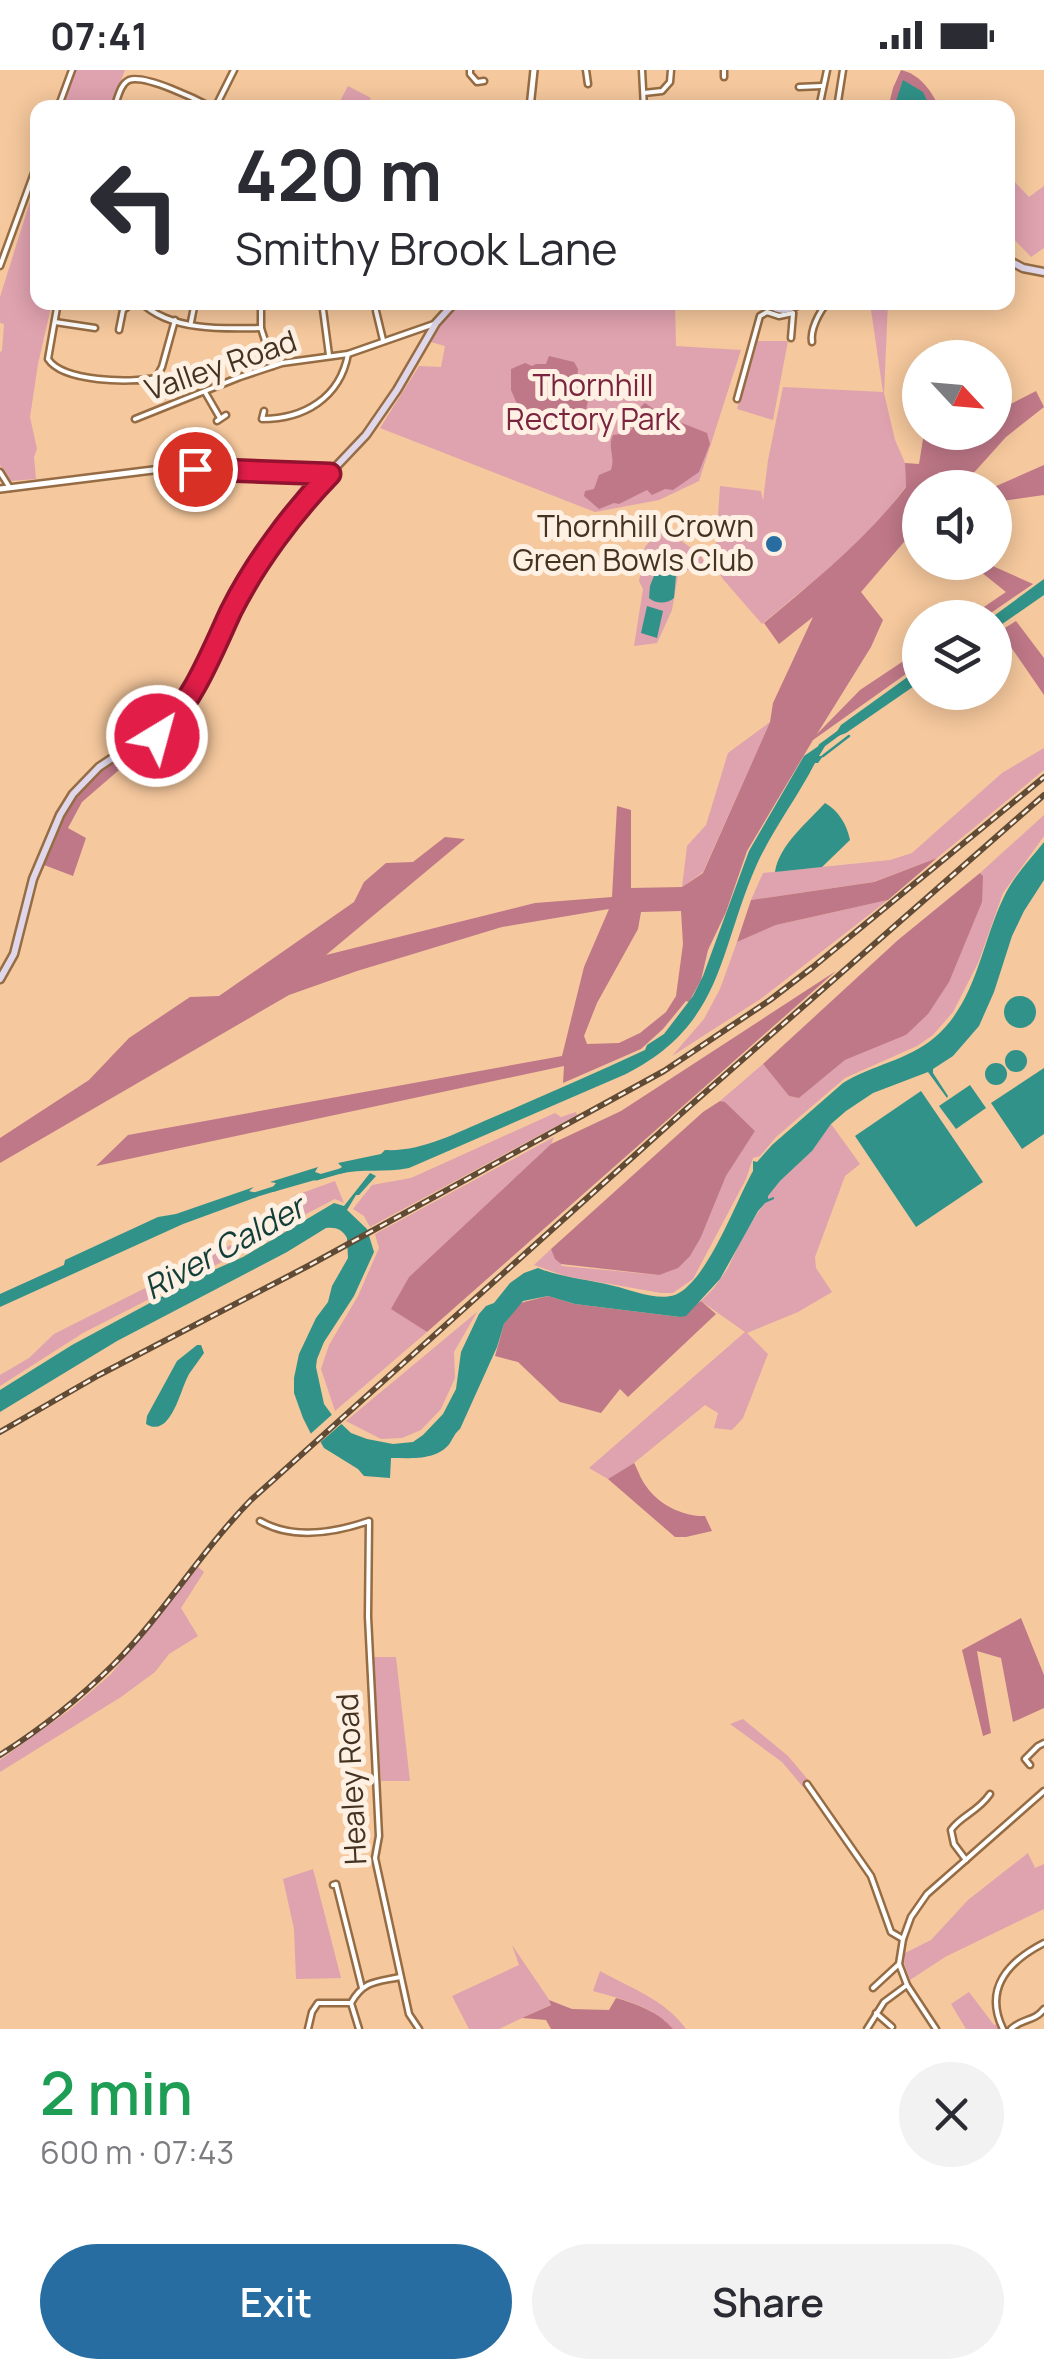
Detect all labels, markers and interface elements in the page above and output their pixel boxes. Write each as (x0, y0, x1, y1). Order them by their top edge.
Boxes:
text: 07:41 (50, 9, 148, 61)
text: 420 m (235, 126, 442, 222)
icon: left (70, 140, 200, 270)
text: Smithy Brook Lane (235, 217, 618, 279)
street label: Valley Road (139, 320, 302, 410)
north arrow (902, 340, 1012, 450)
map controls (902, 340, 1012, 710)
park label: Thornhill Rectory Park (506, 364, 681, 439)
pin (153, 427, 238, 512)
icon: arrive (168, 442, 223, 497)
button: sound (902, 470, 1012, 580)
place label: Thornhill Crown Green Bowls Club (513, 505, 754, 580)
marker: Thornhill Crown Green Bowls Club (763, 533, 785, 555)
button: layers (902, 600, 1012, 710)
position arrow (105, 684, 209, 788)
water label: River Calder (135, 1183, 316, 1309)
street label: Healey Road (326, 1692, 375, 1866)
text: 2 min (40, 2051, 193, 2133)
button: close (899, 2062, 1004, 2167)
text: 600 m · 07:43 (40, 2130, 234, 2174)
button: Exit (40, 2244, 512, 2359)
button: Share (532, 2244, 1004, 2359)

